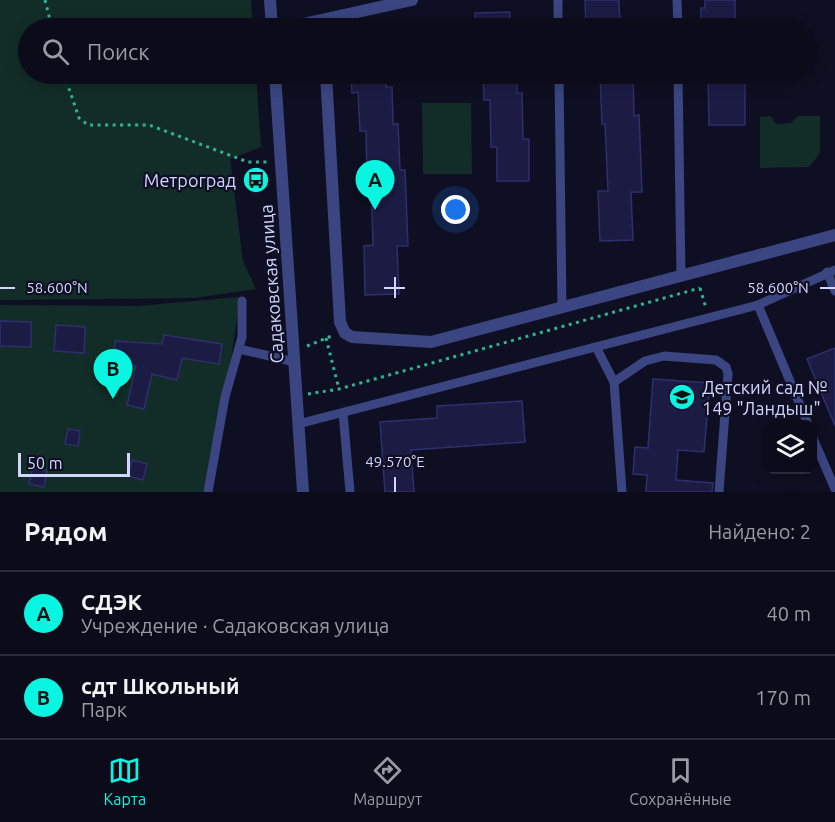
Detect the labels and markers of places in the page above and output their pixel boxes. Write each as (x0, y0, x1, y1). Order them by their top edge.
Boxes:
pin: A (356, 160, 394, 210)
bus stop icon: Метроград (241, 165, 271, 195)
place label: Метроград (144, 170, 236, 190)
pin: B (94, 350, 132, 399)
place label: Детский сад № 149 "Ландыш" (702, 377, 828, 418)
school or university icon: Детский сад № 149 "Ландыш" (667, 382, 697, 412)

